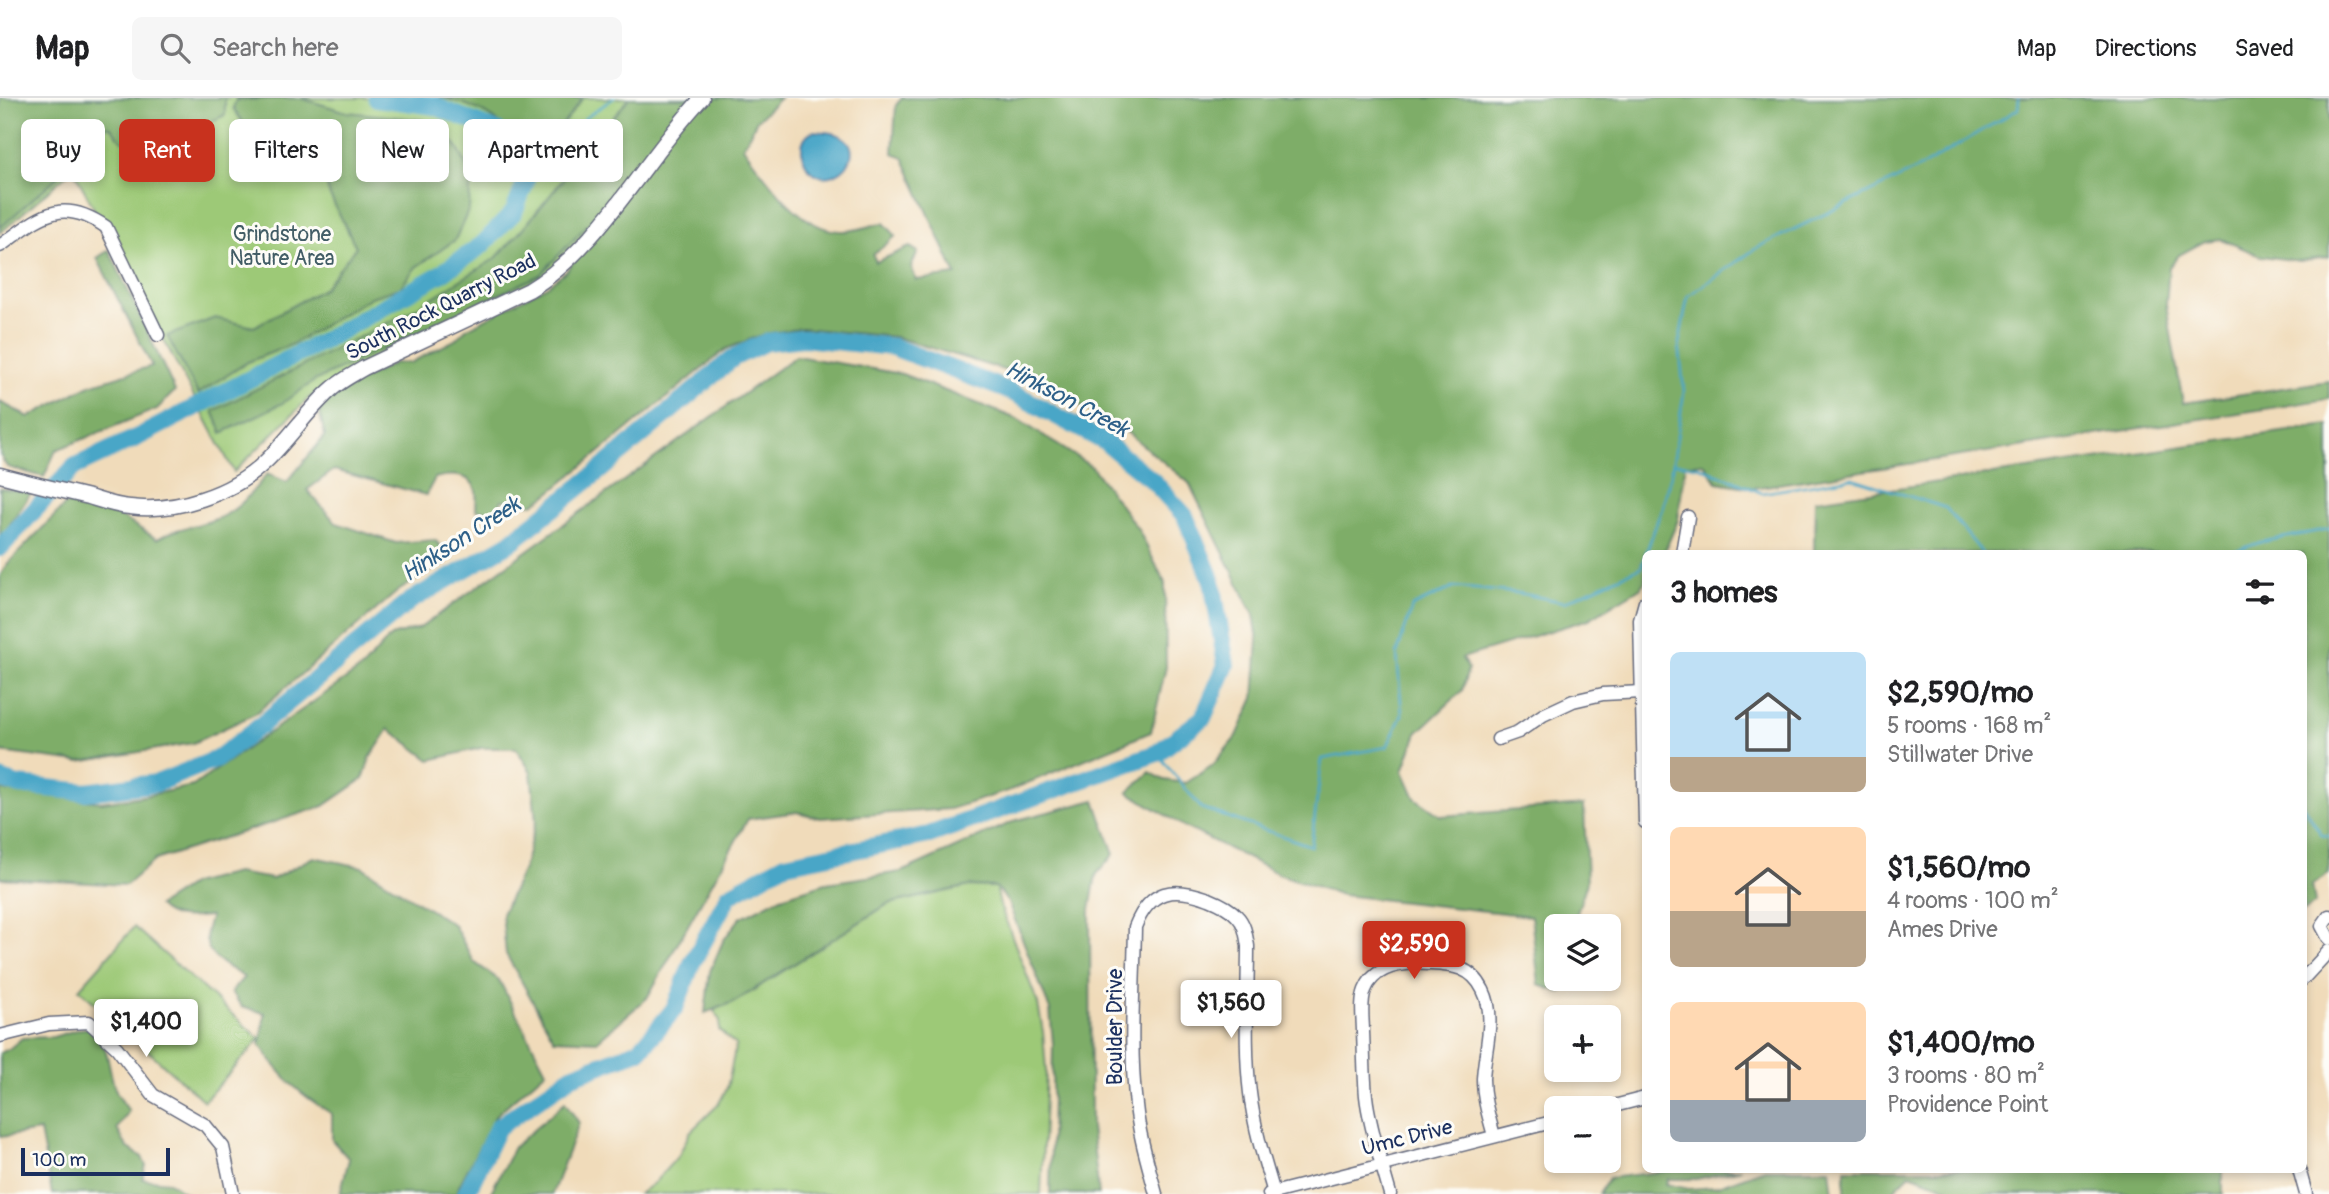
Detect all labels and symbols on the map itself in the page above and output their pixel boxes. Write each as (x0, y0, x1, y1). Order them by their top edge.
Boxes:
park label: Grindstone Nature Area (229, 221, 335, 272)
street label: South Rock Quarry Road (342, 247, 540, 367)
water label: Hinkson Creek (1000, 354, 1136, 445)
water label: Hinkson Creek (396, 489, 528, 588)
pin: $2,590 (1357, 922, 1471, 981)
street label: Boulder Drive (1102, 968, 1129, 1085)
pin: $1,560 (1174, 981, 1288, 1040)
pin: $1,400 (89, 1000, 203, 1059)
street label: Umc Drive (1359, 1114, 1456, 1162)
scale bar (21, 1145, 170, 1177)

